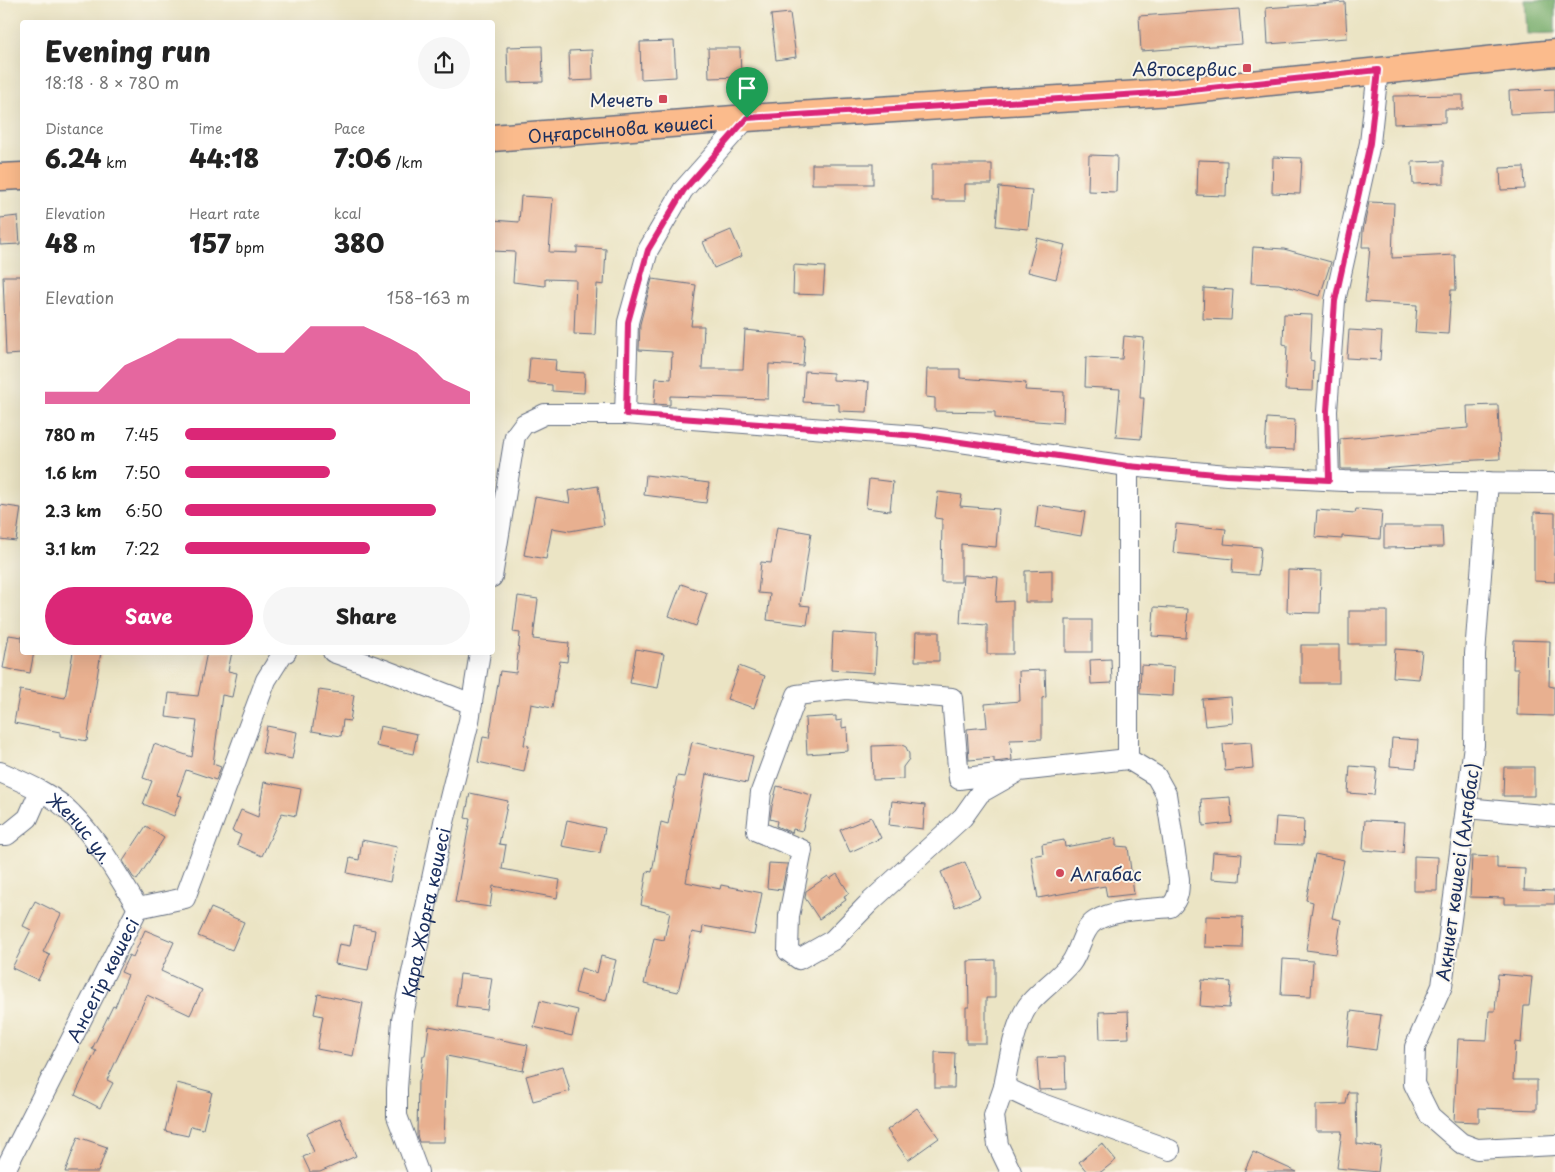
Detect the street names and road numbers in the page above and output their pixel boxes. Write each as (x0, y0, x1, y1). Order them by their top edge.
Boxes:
street label: Оңғарсынова көшесі (527, 107, 715, 149)
street label: Ақниет көшесі (Алғабас) (1428, 761, 1486, 983)
street label: Женис ул. (42, 785, 121, 869)
street label: Қара Жорға көшесі (394, 825, 456, 1000)
street label: Ансегір көшесі (59, 913, 145, 1046)

